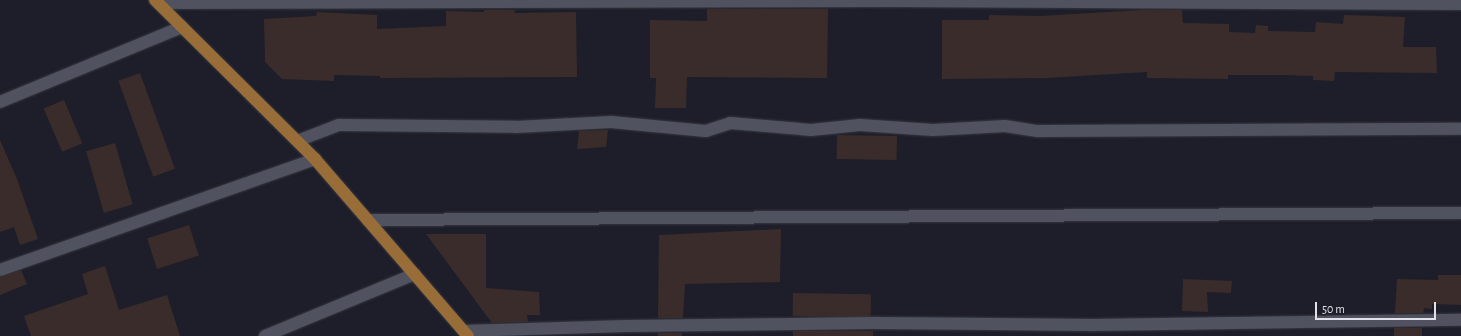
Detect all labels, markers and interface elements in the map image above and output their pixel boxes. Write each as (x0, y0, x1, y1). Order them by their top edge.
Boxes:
scale bar (1317, 294, 1438, 320)
text: 50 m (1322, 303, 1345, 315)

